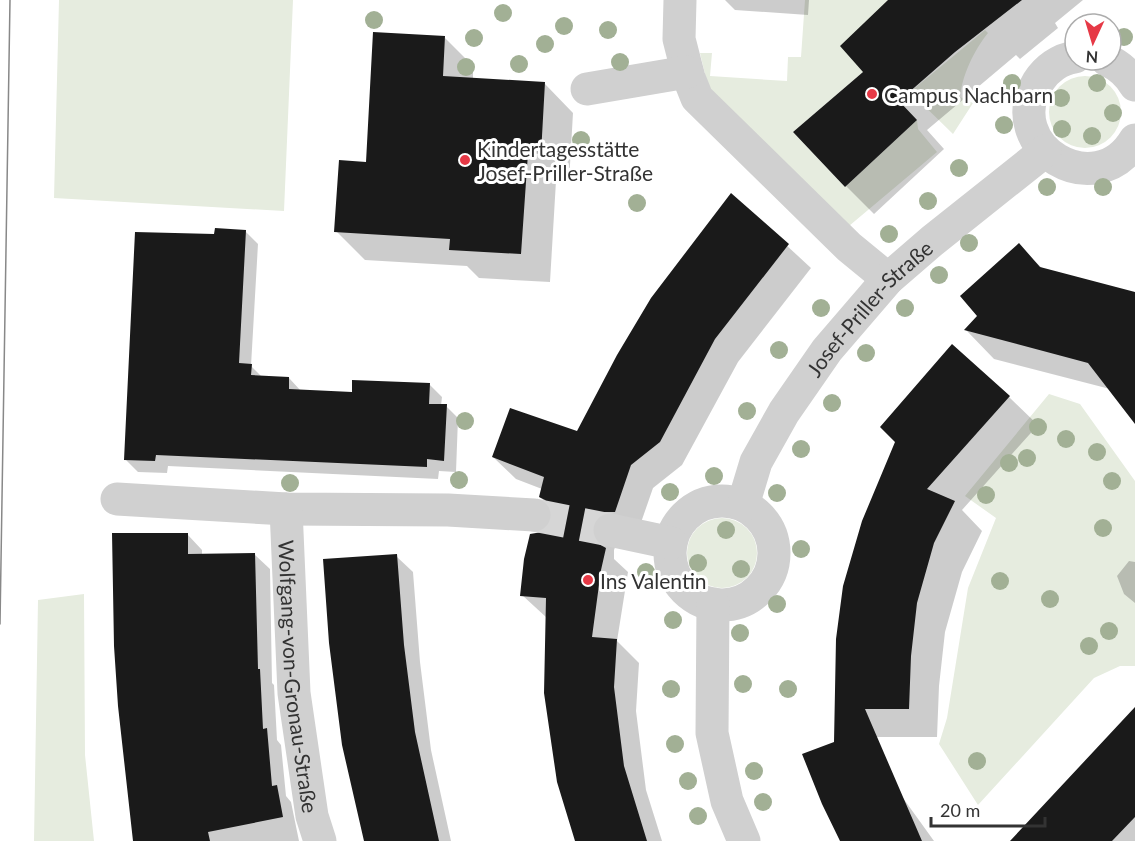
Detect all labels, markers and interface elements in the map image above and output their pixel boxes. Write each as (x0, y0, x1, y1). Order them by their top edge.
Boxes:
north arrow (1063, 12, 1123, 72)
text: N (1085, 48, 1099, 67)
place label: Campus Nachbarn (884, 82, 1053, 107)
marker: Campus Nachbarn (865, 87, 879, 101)
place label: Kindertagesstätte Josef-Priller-Straße (477, 136, 653, 185)
marker: Kindertagesstätte Josef-Priller-Straße (458, 153, 472, 167)
street label: Josef-Priller-Straße (800, 234, 937, 381)
street label: Wolfgang-von-Gronau-Straße (275, 539, 324, 814)
place label: Ins Valentin (600, 568, 707, 593)
marker: Ins Valentin (581, 573, 595, 587)
scale bar (931, 790, 1045, 828)
text: 20 m (940, 799, 980, 821)

